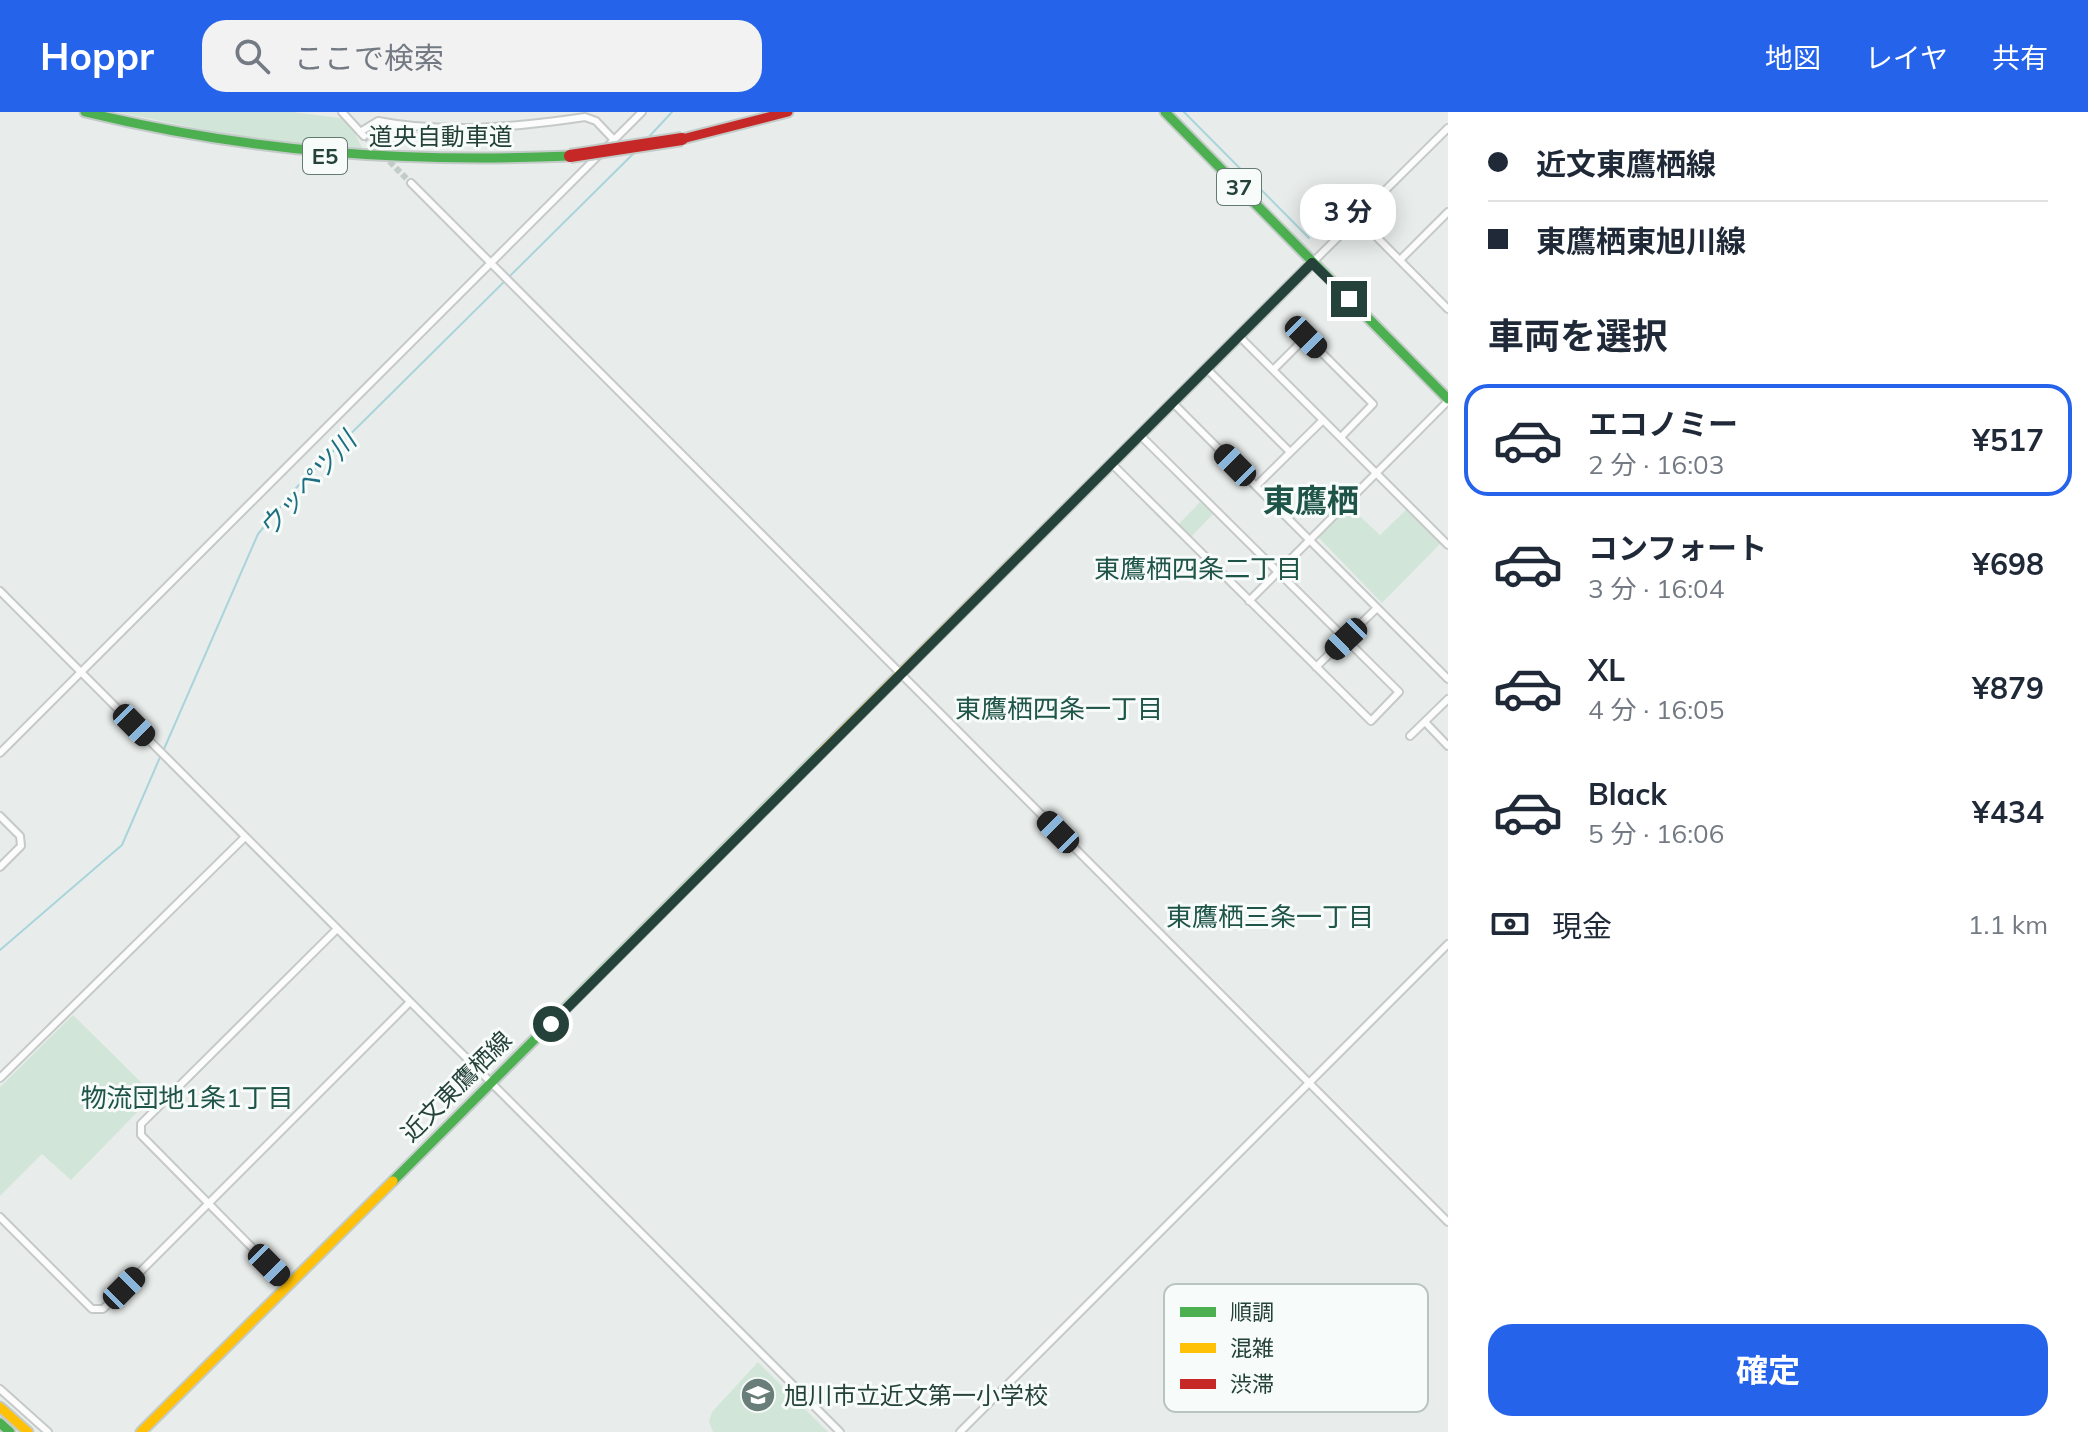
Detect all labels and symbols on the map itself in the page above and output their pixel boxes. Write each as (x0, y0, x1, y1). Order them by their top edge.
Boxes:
street label: 道央自動車道 (369, 121, 513, 151)
road number: E5 (303, 138, 347, 174)
road number: 37 (1217, 169, 1261, 205)
callout: 3 分 (1301, 183, 1397, 239)
route end (1331, 281, 1367, 317)
car (1281, 312, 1331, 362)
water label: ウッペツ川 (251, 422, 365, 543)
car (1210, 440, 1260, 490)
district label: 東鷹栖 (1263, 480, 1359, 520)
district label: 東鷹栖四条二丁目 (1094, 552, 1302, 585)
car (1320, 614, 1372, 664)
district label: 東鷹栖四条一丁目 (955, 692, 1163, 725)
car (109, 700, 159, 750)
car (1033, 807, 1083, 857)
district label: 東鷹栖三条一丁目 (1166, 900, 1374, 933)
route start (533, 1006, 569, 1042)
street label: 近文東鷹栖線 (394, 1024, 518, 1148)
district label: 物流団地1条1丁目 (80, 1081, 294, 1114)
car (244, 1240, 294, 1290)
car (99, 1263, 149, 1313)
legend (1164, 1284, 1428, 1412)
text: 順調 (1230, 1298, 1274, 1326)
text: 混雑 (1230, 1334, 1274, 1362)
text: 渋滞 (1230, 1370, 1274, 1398)
school or university icon: 旭川市立近文第一小学校 (739, 1376, 777, 1414)
place label: 旭川市立近文第一小学校 (784, 1380, 1048, 1410)

